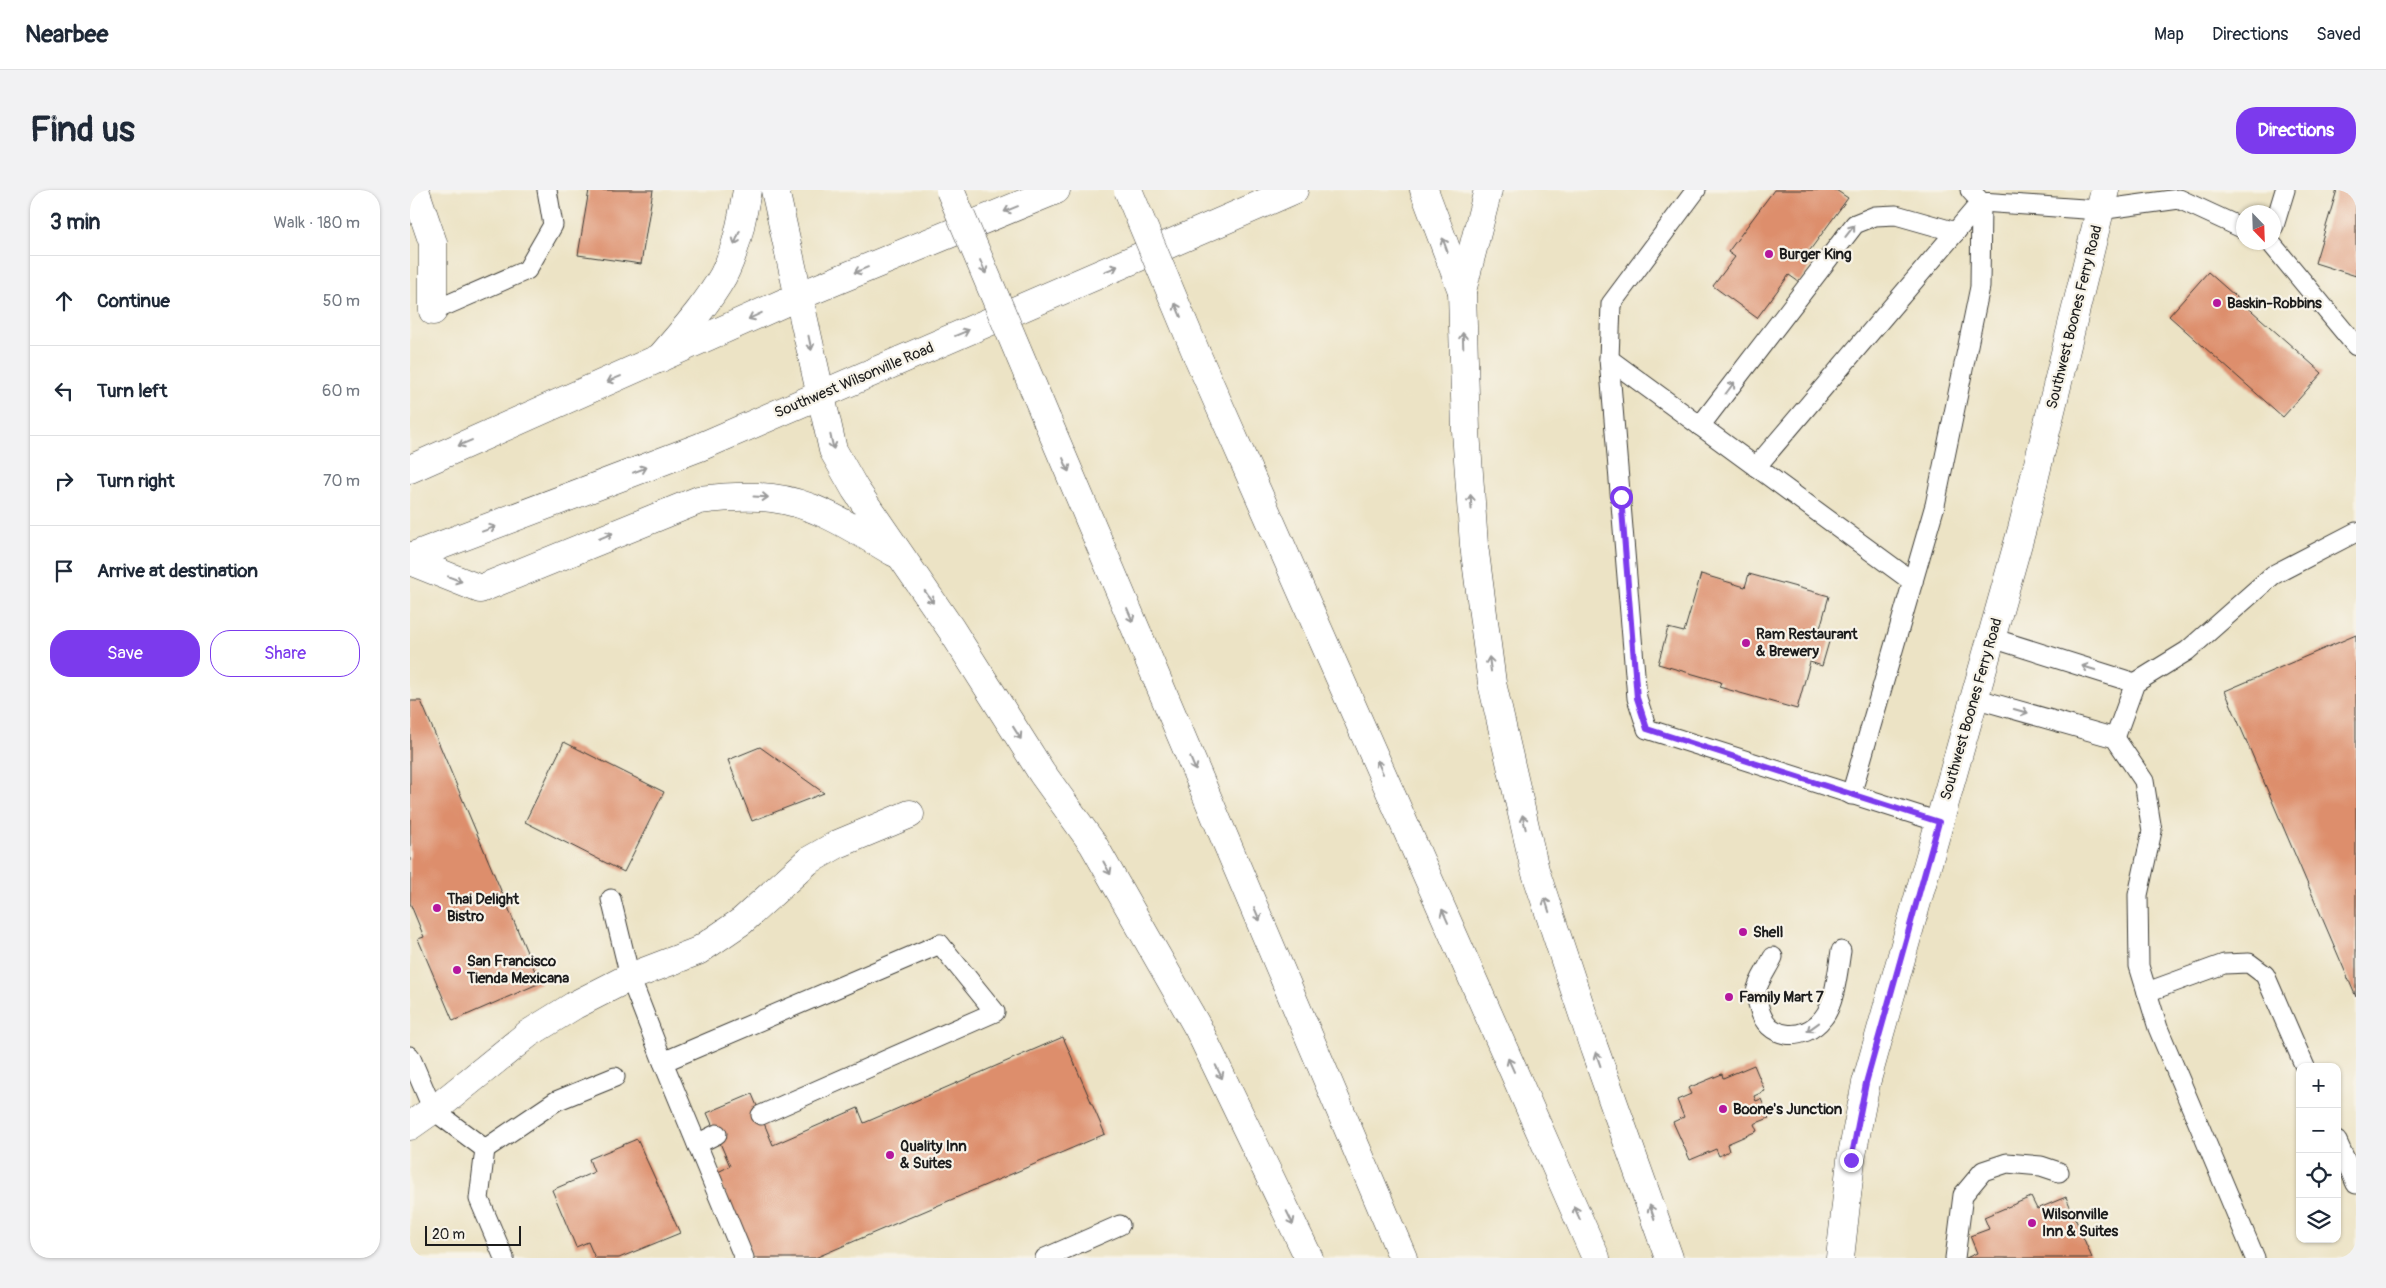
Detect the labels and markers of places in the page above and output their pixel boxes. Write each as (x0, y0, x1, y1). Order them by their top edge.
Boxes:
place label: Burger King (1779, 245, 1852, 264)
marker: Burger King (1763, 248, 1775, 260)
place label: Baskin-Robbins (2227, 294, 2322, 313)
marker: Baskin-Robbins (2211, 297, 2223, 309)
place label: Ram Restaurant & Brewery (1756, 625, 1859, 661)
marker: Ram Restaurant & Brewery (1740, 637, 1752, 649)
place label: Thai Delight Bistro (446, 890, 520, 926)
marker: Thai Delight Bistro (431, 902, 443, 914)
place label: Shell (1753, 923, 1783, 942)
marker: Shell (1737, 926, 1749, 938)
place label: San Francisco Tienda Mexicana (466, 952, 569, 988)
marker: San Francisco Tienda Mexicana (451, 964, 463, 976)
place label: Family Mart 7 (1739, 988, 1824, 1007)
marker: Family Mart 7 (1723, 991, 1735, 1003)
place label: Boone's Junction (1733, 1100, 1843, 1119)
marker: Boone's Junction (1717, 1103, 1729, 1115)
place label: Quality Inn & Suites (900, 1137, 967, 1173)
marker: Quality Inn & Suites (884, 1149, 896, 1161)
place label: Wilsonville Inn & Suites (2042, 1205, 2119, 1241)
marker: Wilsonville Inn & Suites (2026, 1217, 2038, 1229)

